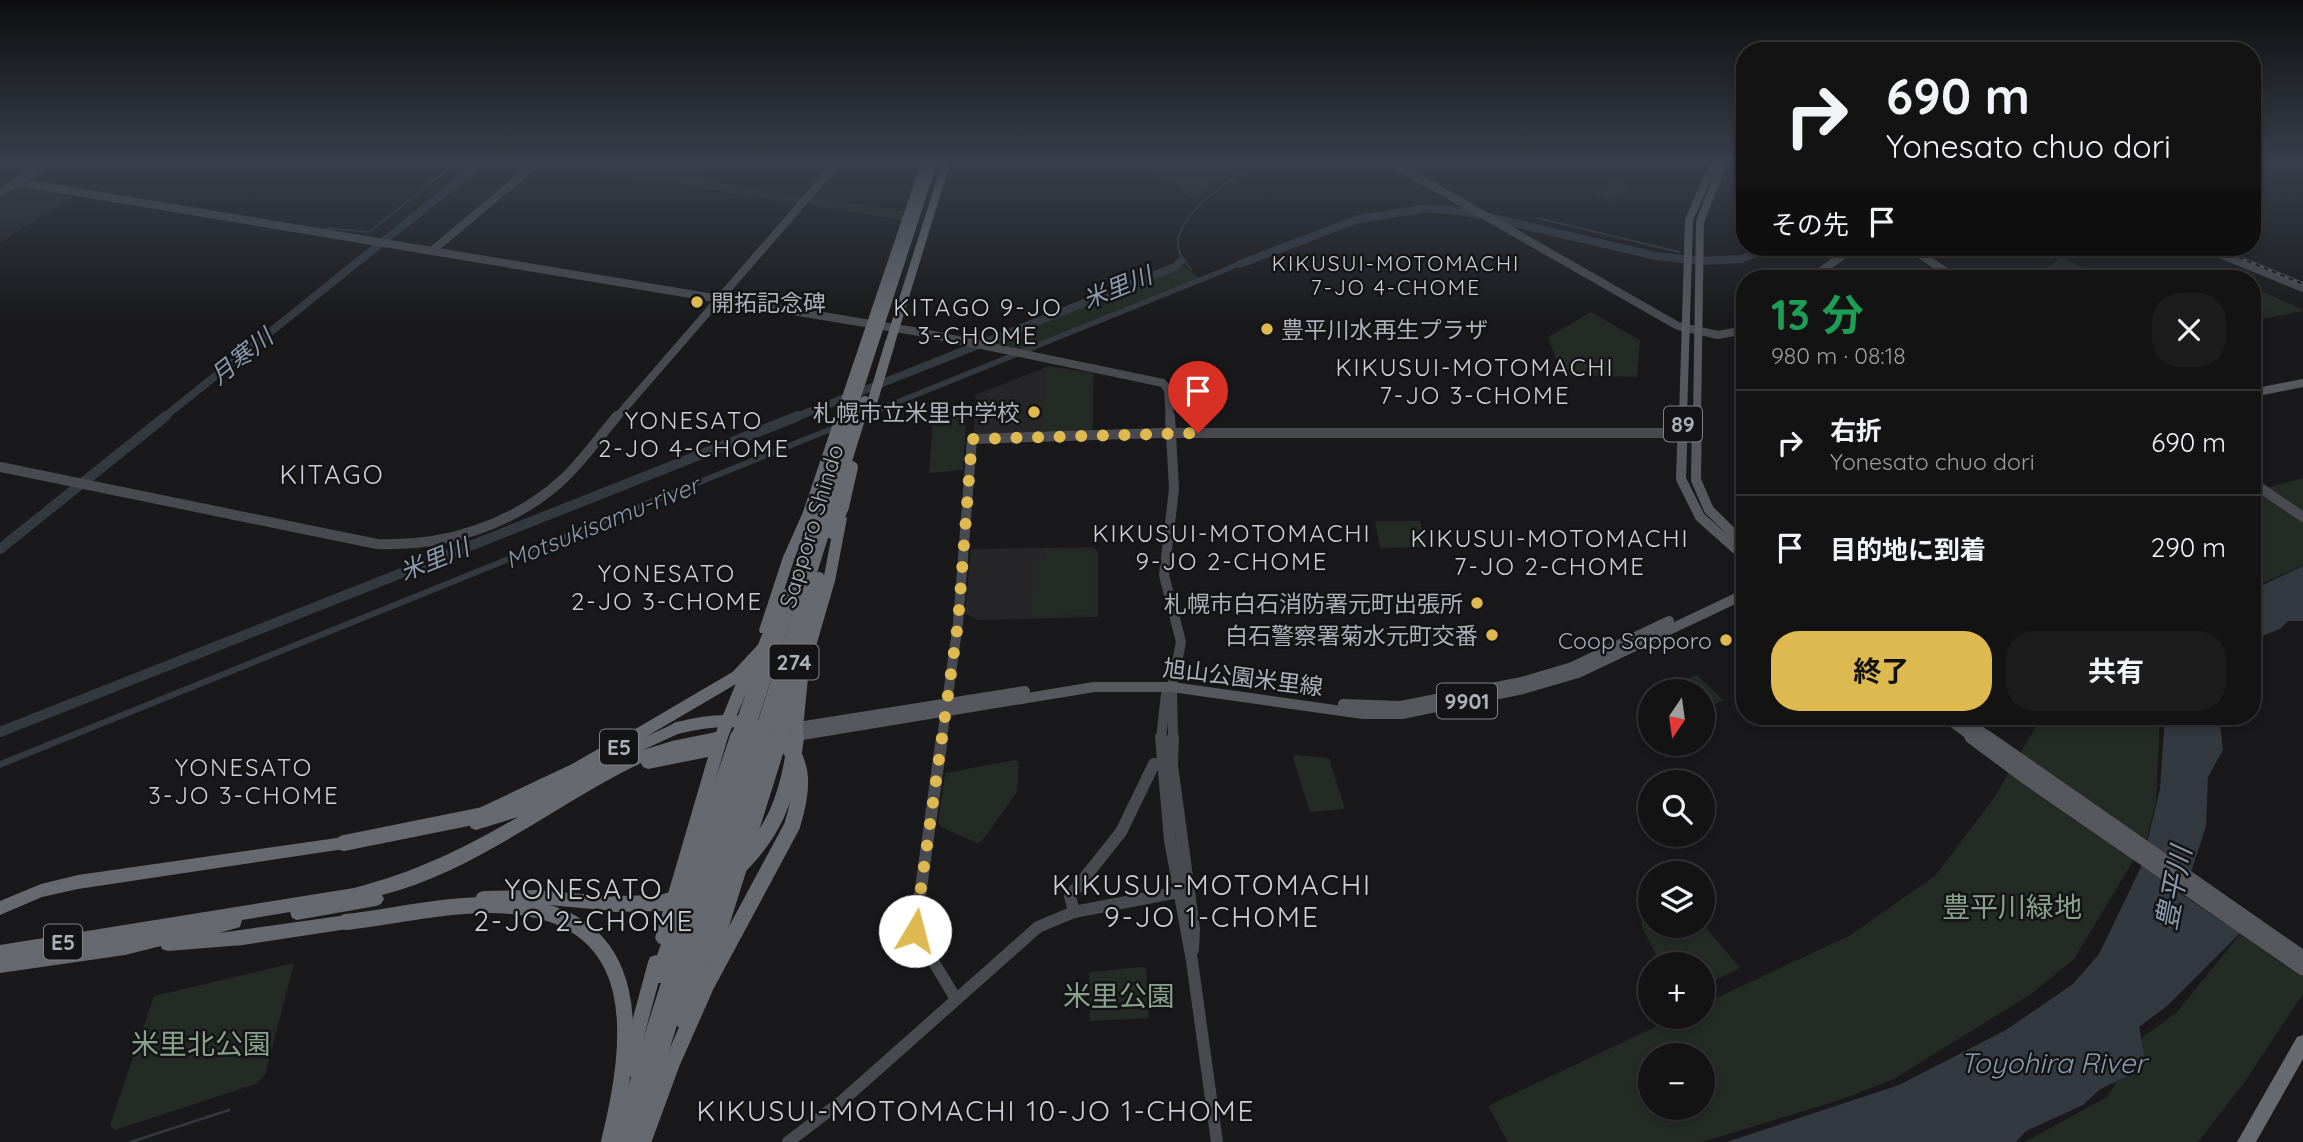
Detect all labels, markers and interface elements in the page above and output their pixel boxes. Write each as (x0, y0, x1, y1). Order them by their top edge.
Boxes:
text: 690 m (1886, 65, 2030, 126)
icon: right (1771, 70, 1862, 161)
text: Yonesato chuo dori (1886, 126, 2171, 166)
icon: arrive (1863, 203, 1901, 241)
text: その先 (1771, 208, 1849, 241)
district label: KIKUSUI-MOTOMACHI 7-JO 4-CHOME (1272, 250, 1520, 300)
water label: 米里川 (1078, 258, 1159, 314)
place label: 開拓記念碑 (711, 288, 826, 317)
text: 13 分 (1771, 288, 1864, 341)
district label: KITAGO 9-JO 3-CHOME (893, 292, 1063, 350)
button: close (2152, 293, 2226, 367)
marker: 開拓記念碑 (689, 294, 705, 310)
place label: 豊平川水再生プラザ (1281, 315, 1488, 344)
water label: 月寒川 (204, 320, 281, 390)
marker: 豊平川水再生プラザ (1259, 321, 1275, 337)
text: 980 m · 08:18 (1771, 341, 1906, 370)
district label: KIKUSUI-MOTOMACHI 7-JO 3-CHOME (1335, 352, 1615, 410)
pin (1168, 361, 1228, 433)
icon: arrive (1179, 372, 1217, 410)
place label: 札幌市立米里中学校 (813, 398, 1020, 427)
marker: 札幌市立米里中学校 (1026, 404, 1042, 420)
district label: YONESATO 2-JO 4-CHOME (598, 405, 790, 463)
road number: 89 (1664, 406, 1702, 442)
text: 右折 (1830, 414, 1882, 447)
icon: right (1771, 424, 1809, 462)
text: 690 m (2151, 426, 2226, 459)
street label: Sapporo Shindo (772, 441, 850, 611)
text: Yonesato chuo dori (1830, 447, 2035, 476)
district label: KITAGO (279, 458, 385, 491)
water label: Motsukisamu-river (501, 468, 706, 575)
district label: KIKUSUI-MOTOMACHI 9-JO 2-CHOME (1092, 518, 1372, 576)
district label: KIKUSUI-MOTOMACHI 7-JO 2-CHOME (1410, 523, 1690, 581)
icon: arrive (1771, 529, 1809, 567)
water label: 米里川 (395, 530, 476, 586)
text: 290 m (2151, 531, 2226, 564)
text: 目的地に到着 (1830, 533, 1986, 566)
district label: YONESATO 2-JO 3-CHOME (571, 558, 763, 616)
place label: 札幌市白石消防署元町出張所 (1164, 589, 1463, 618)
marker: 札幌市白石消防署元町出張所 (1469, 595, 1485, 611)
place label: 白石警察署菊水元町交番 (1225, 621, 1478, 650)
place label: Coop Sapporo (1558, 626, 1712, 655)
marker: 白石警察署菊水元町交番 (1484, 627, 1500, 643)
button: 終了 (1771, 631, 1992, 711)
button: 共有 (2006, 631, 2226, 711)
marker: Coop Sapporo (1718, 632, 1734, 648)
road number: 274 (770, 644, 818, 680)
street label: 旭山公園米里線 (1161, 653, 1325, 701)
north arrow (1638, 679, 1715, 756)
map controls (1638, 679, 1715, 1120)
road number: 9901 (1437, 684, 1497, 718)
road number: E5 (600, 730, 638, 764)
district label: YONESATO 3-JO 3-CHOME (148, 752, 340, 810)
button: search (1638, 770, 1715, 847)
water label: 豊平川 (2148, 840, 2199, 933)
button: layers (1638, 861, 1715, 938)
district label: KIKUSUI-MOTOMACHI 9-JO 1-CHOME (1052, 867, 1372, 934)
district label: YONESATO 2-JO 2-CHOME (474, 871, 694, 938)
park label: 豊平川緑地 (1942, 889, 2082, 924)
position arrow (878, 894, 952, 968)
road number: E5 (44, 925, 82, 960)
button: + (1638, 952, 1715, 1029)
park label: 米里公園 (1063, 978, 1175, 1013)
park label: 米里北公園 (131, 1026, 271, 1061)
button: − (1638, 1043, 1715, 1120)
water label: Toyohira River (1960, 1045, 2149, 1080)
district label: KIKUSUI-MOTOMACHI 10-JO 1-CHOME (696, 1093, 1256, 1128)

